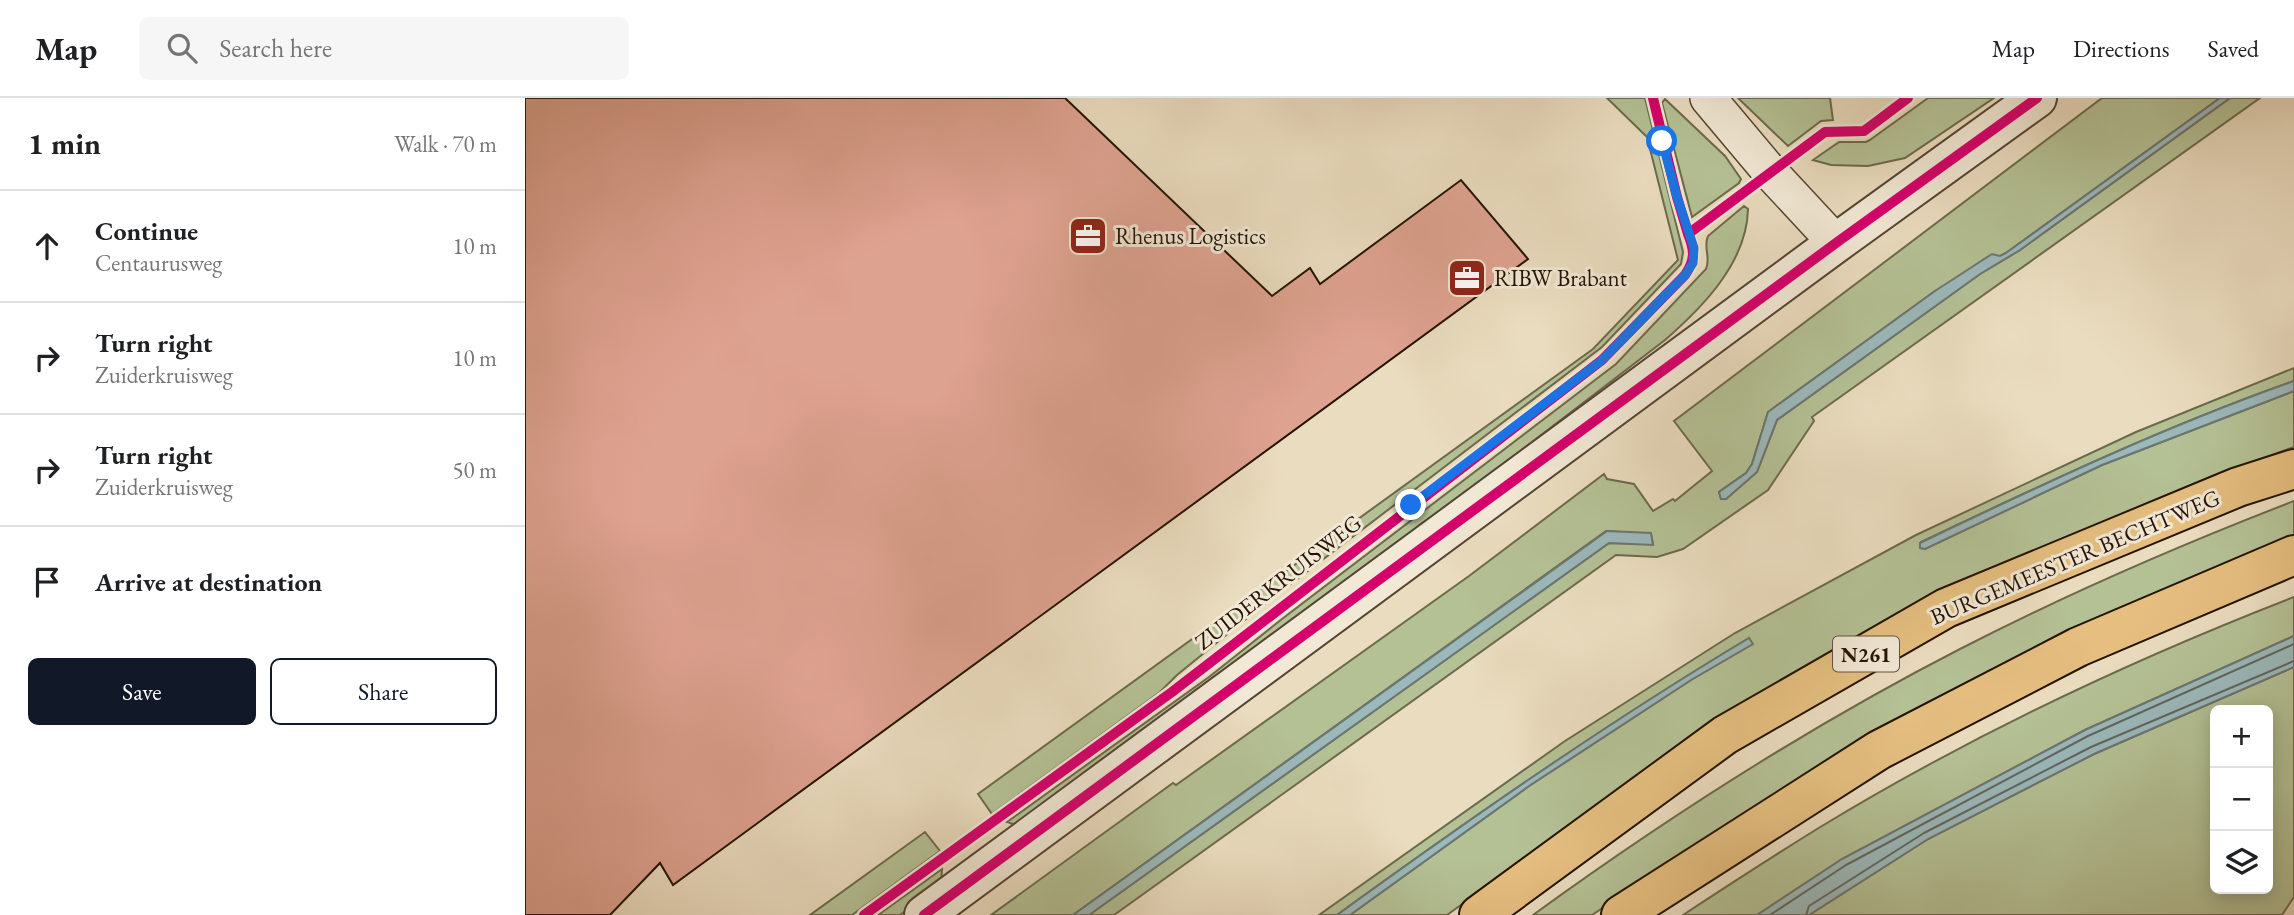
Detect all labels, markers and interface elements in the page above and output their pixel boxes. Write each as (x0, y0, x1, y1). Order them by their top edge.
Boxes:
search box (139, 17, 629, 80)
text: Map (35, 27, 97, 70)
icon: search (163, 29, 201, 67)
text: Search here (219, 31, 332, 65)
text: Map (1992, 33, 2035, 64)
text: Directions (2073, 33, 2170, 64)
text: Saved (2208, 33, 2259, 64)
text: 1 min (28, 124, 101, 163)
route start (1646, 125, 1677, 156)
text: Walk · 70 m (394, 129, 497, 159)
text: Continue (95, 214, 198, 248)
office icon: Rhenus Logistics (1067, 215, 1109, 257)
place label: Rhenus Logistics (1115, 221, 1266, 251)
icon: ahead (28, 227, 66, 265)
text: 10 m (452, 231, 497, 261)
text: Centaurusweg (95, 248, 222, 278)
office icon: RIBW Brabant (1446, 257, 1488, 299)
place label: RIBW Brabant (1494, 263, 1628, 293)
text: Turn right (95, 326, 213, 360)
icon: right (28, 339, 66, 377)
text: 10 m (452, 343, 497, 373)
text: Zuiderkruisweg (95, 360, 233, 390)
text: Turn right (95, 438, 213, 472)
icon: right (28, 451, 66, 489)
text: 50 m (452, 455, 497, 485)
text: Zuiderkruisweg (95, 472, 233, 502)
street label: BURGEMEESTER BECHTWEG (1926, 482, 2224, 632)
route end (1395, 489, 1426, 520)
street label: ZUIDERKRUISWEG (1188, 507, 1368, 657)
icon: arrive (28, 563, 66, 601)
text: Arrive at destination (95, 565, 322, 599)
road number: N261 (1833, 636, 1899, 672)
button: Save (28, 658, 256, 725)
button: Share (270, 658, 497, 725)
map controls (2210, 705, 2273, 894)
button: + (2210, 705, 2273, 768)
button: − (2210, 768, 2273, 831)
button: layers (2210, 831, 2273, 894)

